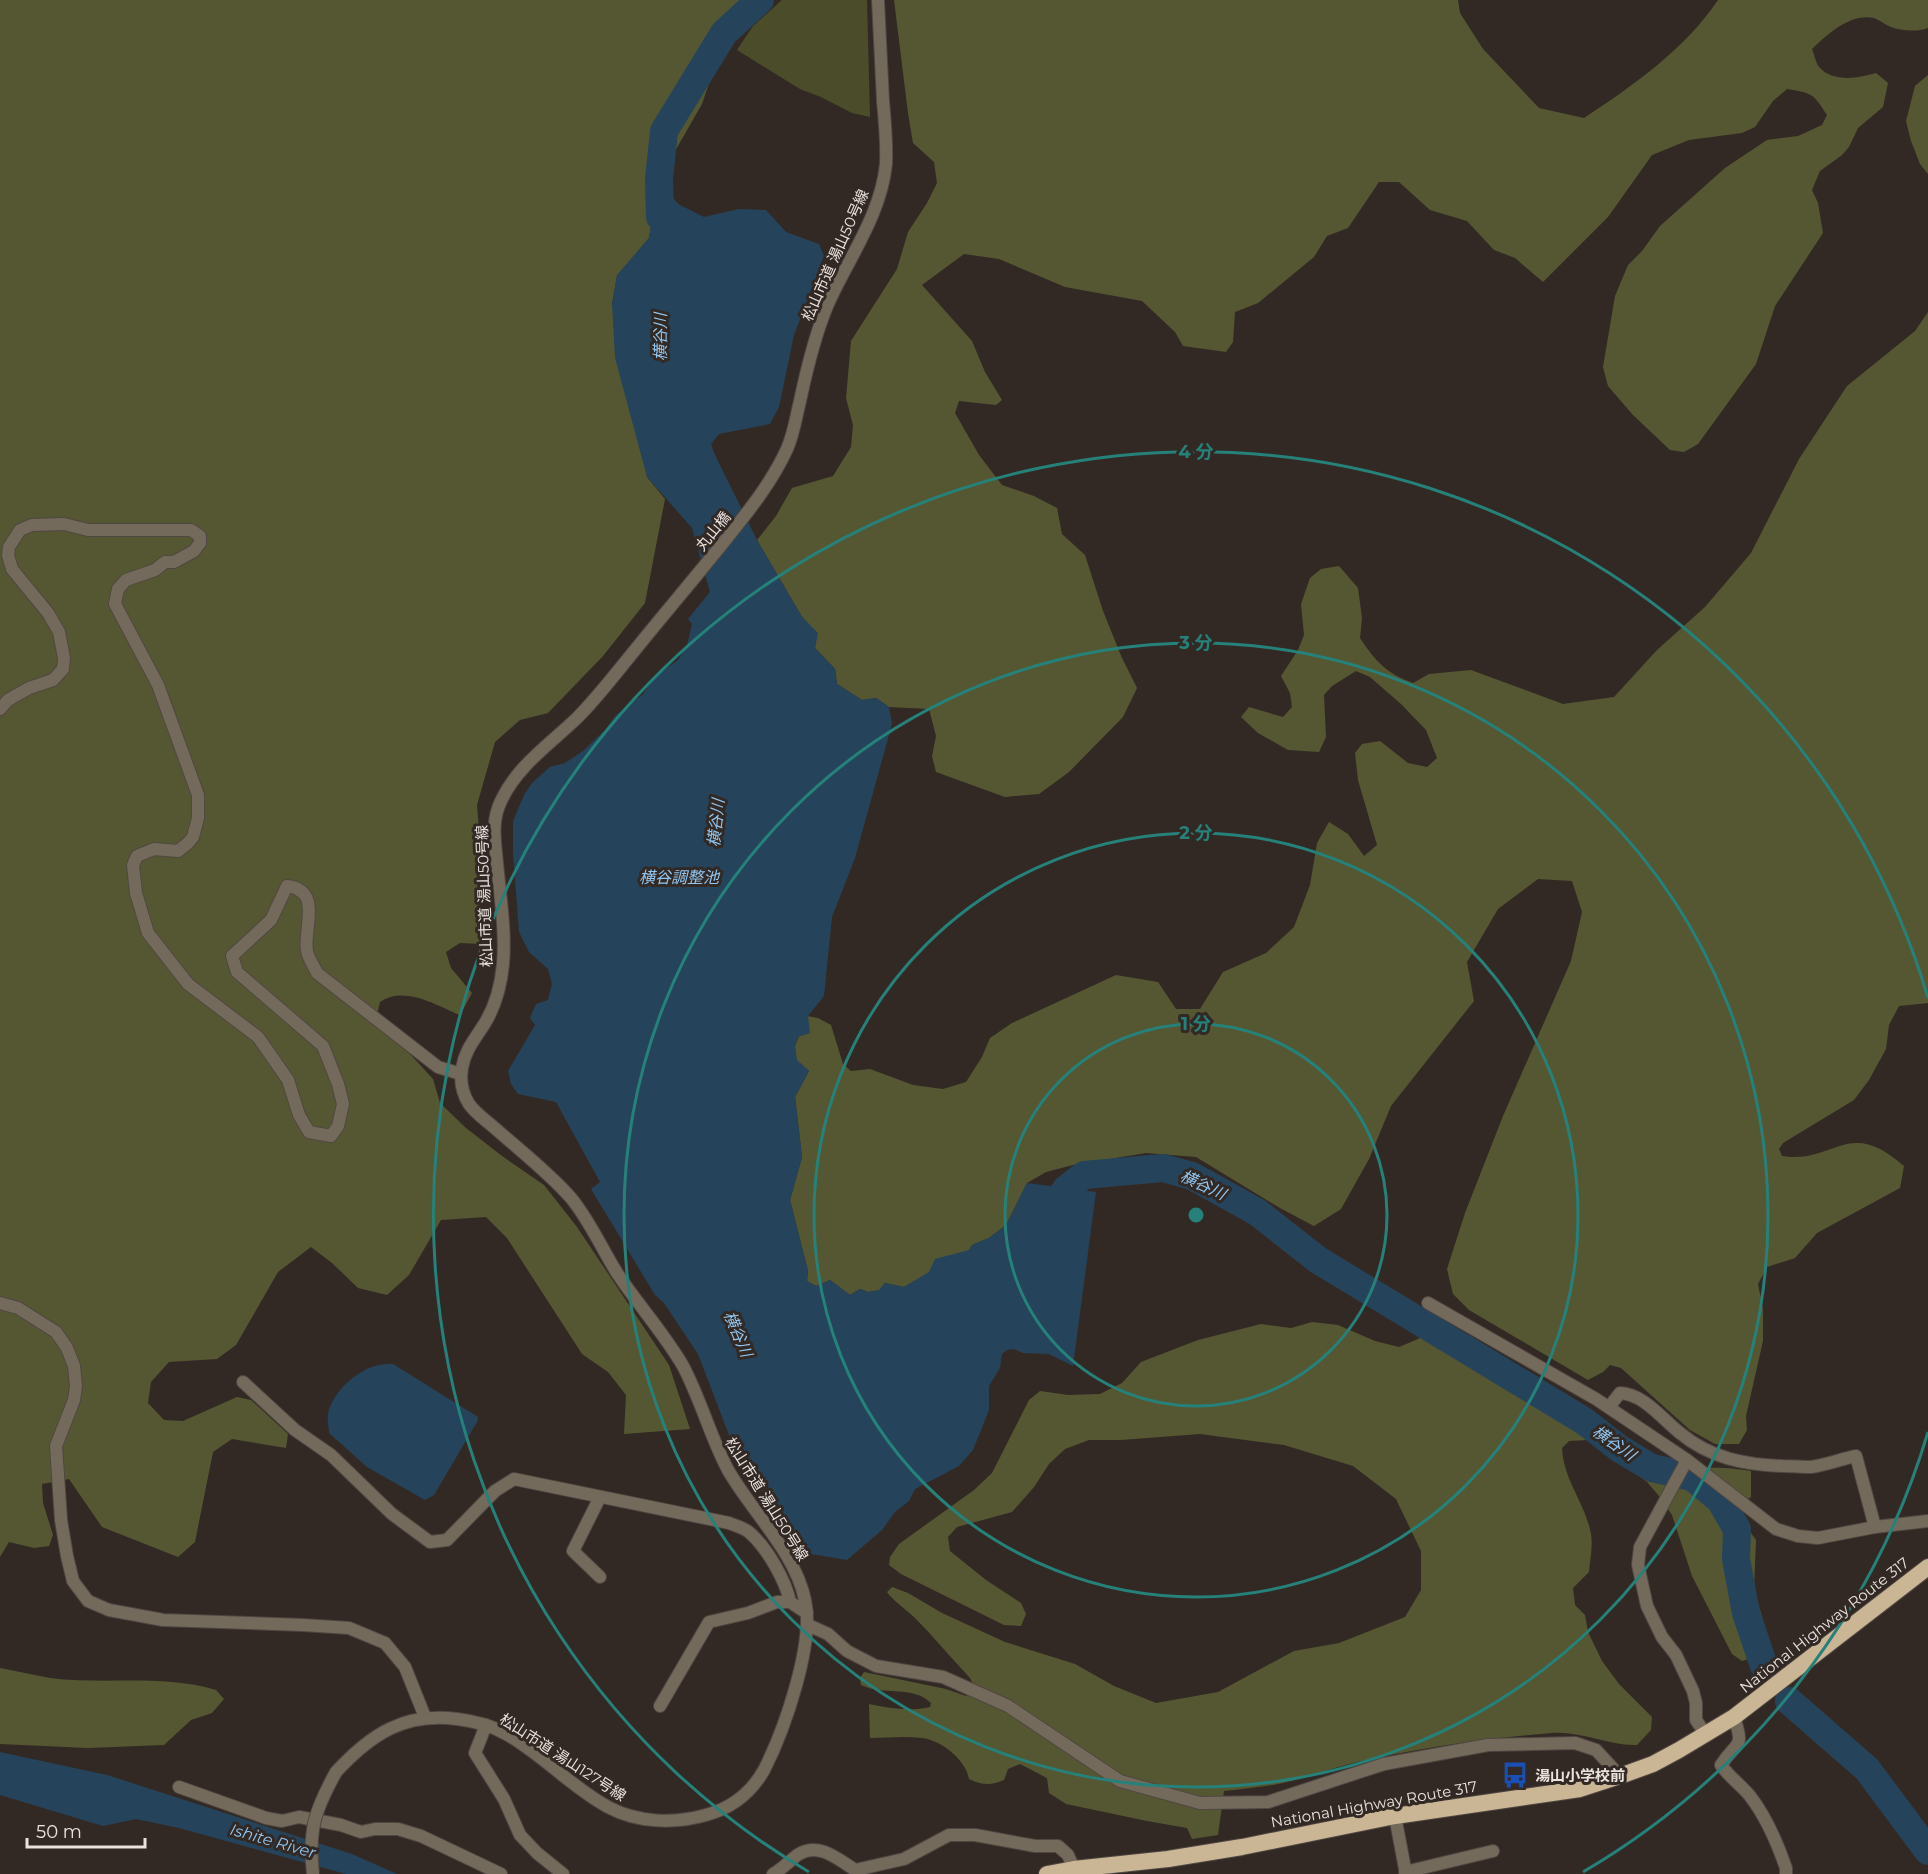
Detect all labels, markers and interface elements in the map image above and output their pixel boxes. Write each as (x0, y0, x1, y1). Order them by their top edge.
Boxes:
street label: 松山市道 湯山50号線 (797, 186, 873, 324)
water label: 横谷川 (651, 311, 670, 361)
text: 4 分 (1178, 441, 1214, 463)
street label: 丸山橋 (691, 508, 735, 554)
text: 3 分 (1178, 632, 1213, 654)
water label: 横谷川 (704, 796, 728, 848)
text: 2 分 (1179, 822, 1213, 844)
street label: 松山市道 湯山50号線 (472, 825, 496, 967)
water label: 横谷調整池 (639, 868, 721, 887)
text: 1 分 (1181, 1013, 1211, 1035)
water label: 横谷川 (1177, 1166, 1231, 1205)
centre of rings (1186, 1205, 1206, 1225)
water label: 横谷川 (720, 1308, 757, 1362)
water label: 横谷川 (1589, 1421, 1641, 1466)
street label: 松山市道 湯山50号線 (721, 1434, 813, 1564)
street label: National Highway Route 317 (1736, 1553, 1912, 1697)
street label: 松山市道 湯山127号線 (496, 1709, 630, 1805)
bus stop icon: 湯山小学校前 (1500, 1760, 1530, 1790)
place label: 湯山小学校前 (1535, 1766, 1625, 1785)
street label: National Highway Route 317 (1269, 1776, 1479, 1832)
scale bar (27, 1811, 146, 1849)
water label: Ishite River (228, 1820, 319, 1862)
text: 50 m (36, 1821, 82, 1843)

